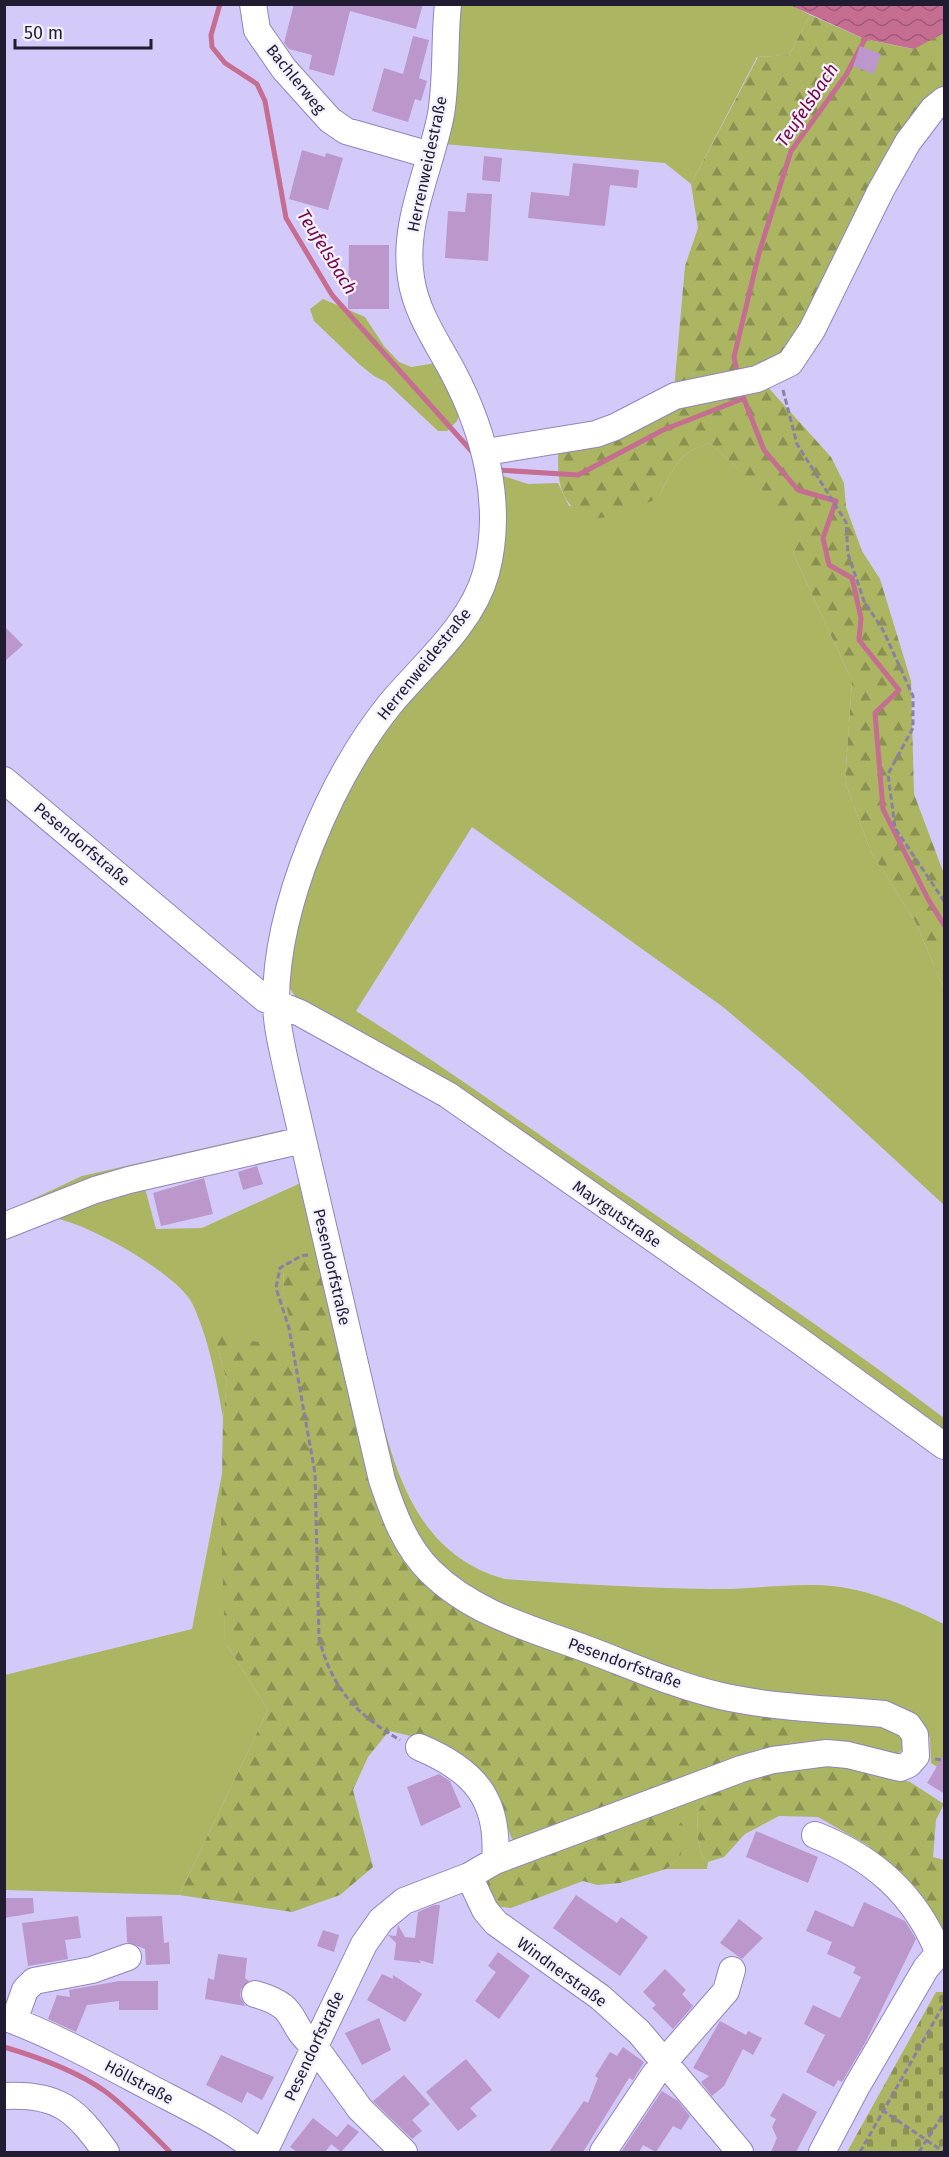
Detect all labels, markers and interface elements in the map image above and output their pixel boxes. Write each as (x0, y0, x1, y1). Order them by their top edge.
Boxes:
scale bar (15, 12, 152, 50)
text: 50 m (24, 22, 63, 44)
street label: Bachlerweg (262, 41, 330, 118)
water label: Teufelsbach (771, 59, 843, 151)
street label: Herrenweidestraße (403, 94, 451, 234)
water label: Teufelsbach (292, 205, 362, 299)
street label: Herrenweidestraße (373, 604, 475, 724)
street label: Pesendorfstraße (30, 798, 134, 890)
street label: Mayrgutstraße (569, 1176, 665, 1252)
street label: Pesendorfstraße (309, 1207, 355, 1327)
street label: Pesendorfstraße (566, 1634, 684, 1692)
street label: Windnerstraße (513, 1933, 611, 2011)
street label: Pesendorfstraße (280, 1988, 348, 2104)
street label: Höllstraße (101, 2056, 177, 2108)

